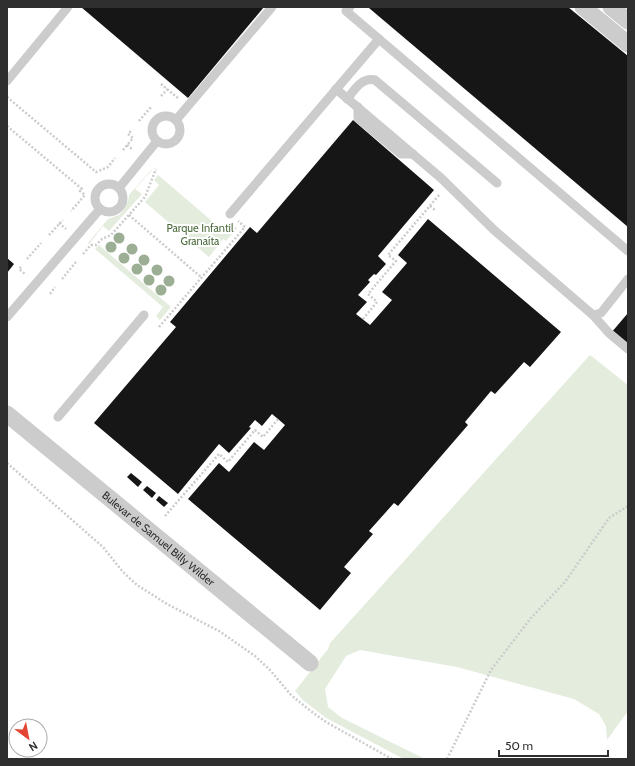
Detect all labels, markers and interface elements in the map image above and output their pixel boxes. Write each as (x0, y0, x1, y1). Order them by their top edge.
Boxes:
park label: Parque Infantil Granaíta (166, 221, 234, 248)
street label: Bulevar de Samuel Billy Wilder (99, 488, 218, 589)
north arrow (8, 718, 48, 758)
scale bar (499, 732, 608, 758)
text: N (26, 738, 40, 754)
text: 50 m (505, 738, 533, 753)

